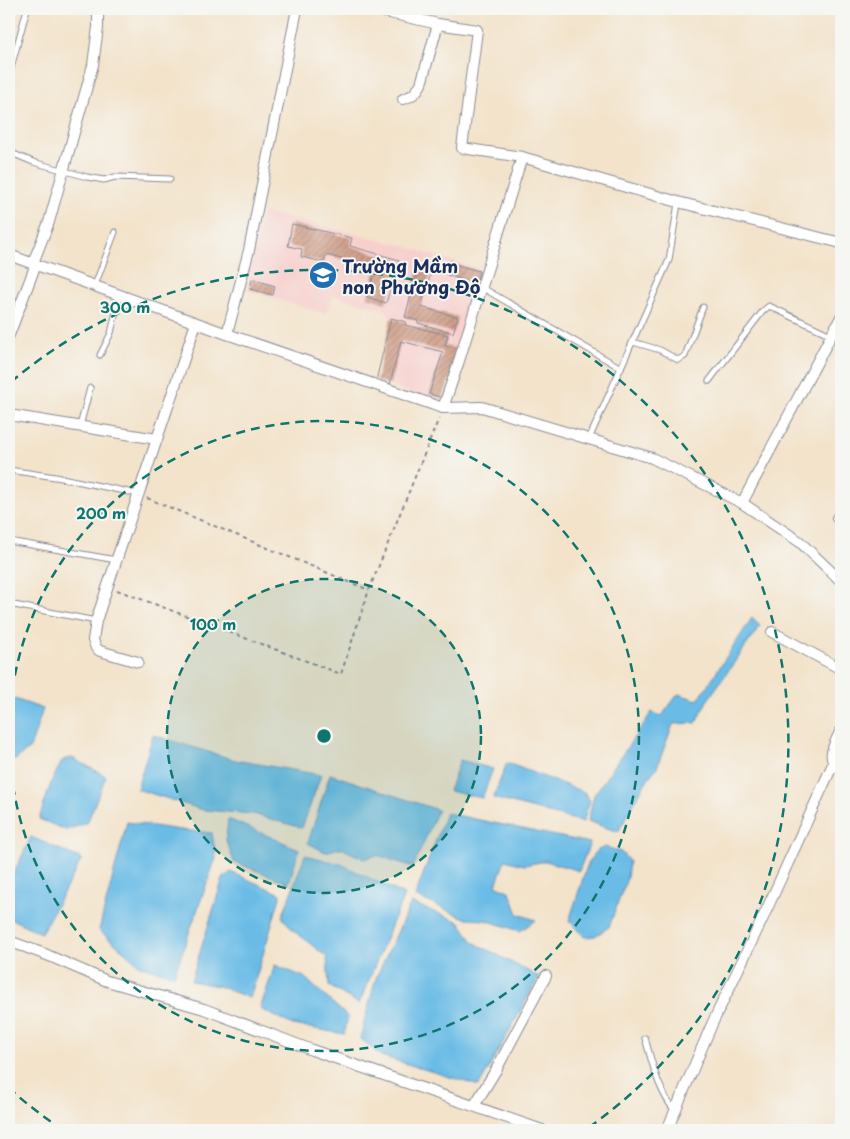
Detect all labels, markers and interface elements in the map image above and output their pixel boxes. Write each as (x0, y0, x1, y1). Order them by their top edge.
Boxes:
place label: Trường Mầm non Phương Độ (342, 252, 481, 300)
school or university icon: Trường Mầm non Phương Độ (308, 260, 338, 290)
text: 300 m (100, 295, 150, 318)
text: 200 m (76, 501, 126, 524)
text: 100 m (190, 612, 236, 635)
centre of rings (315, 727, 333, 745)

